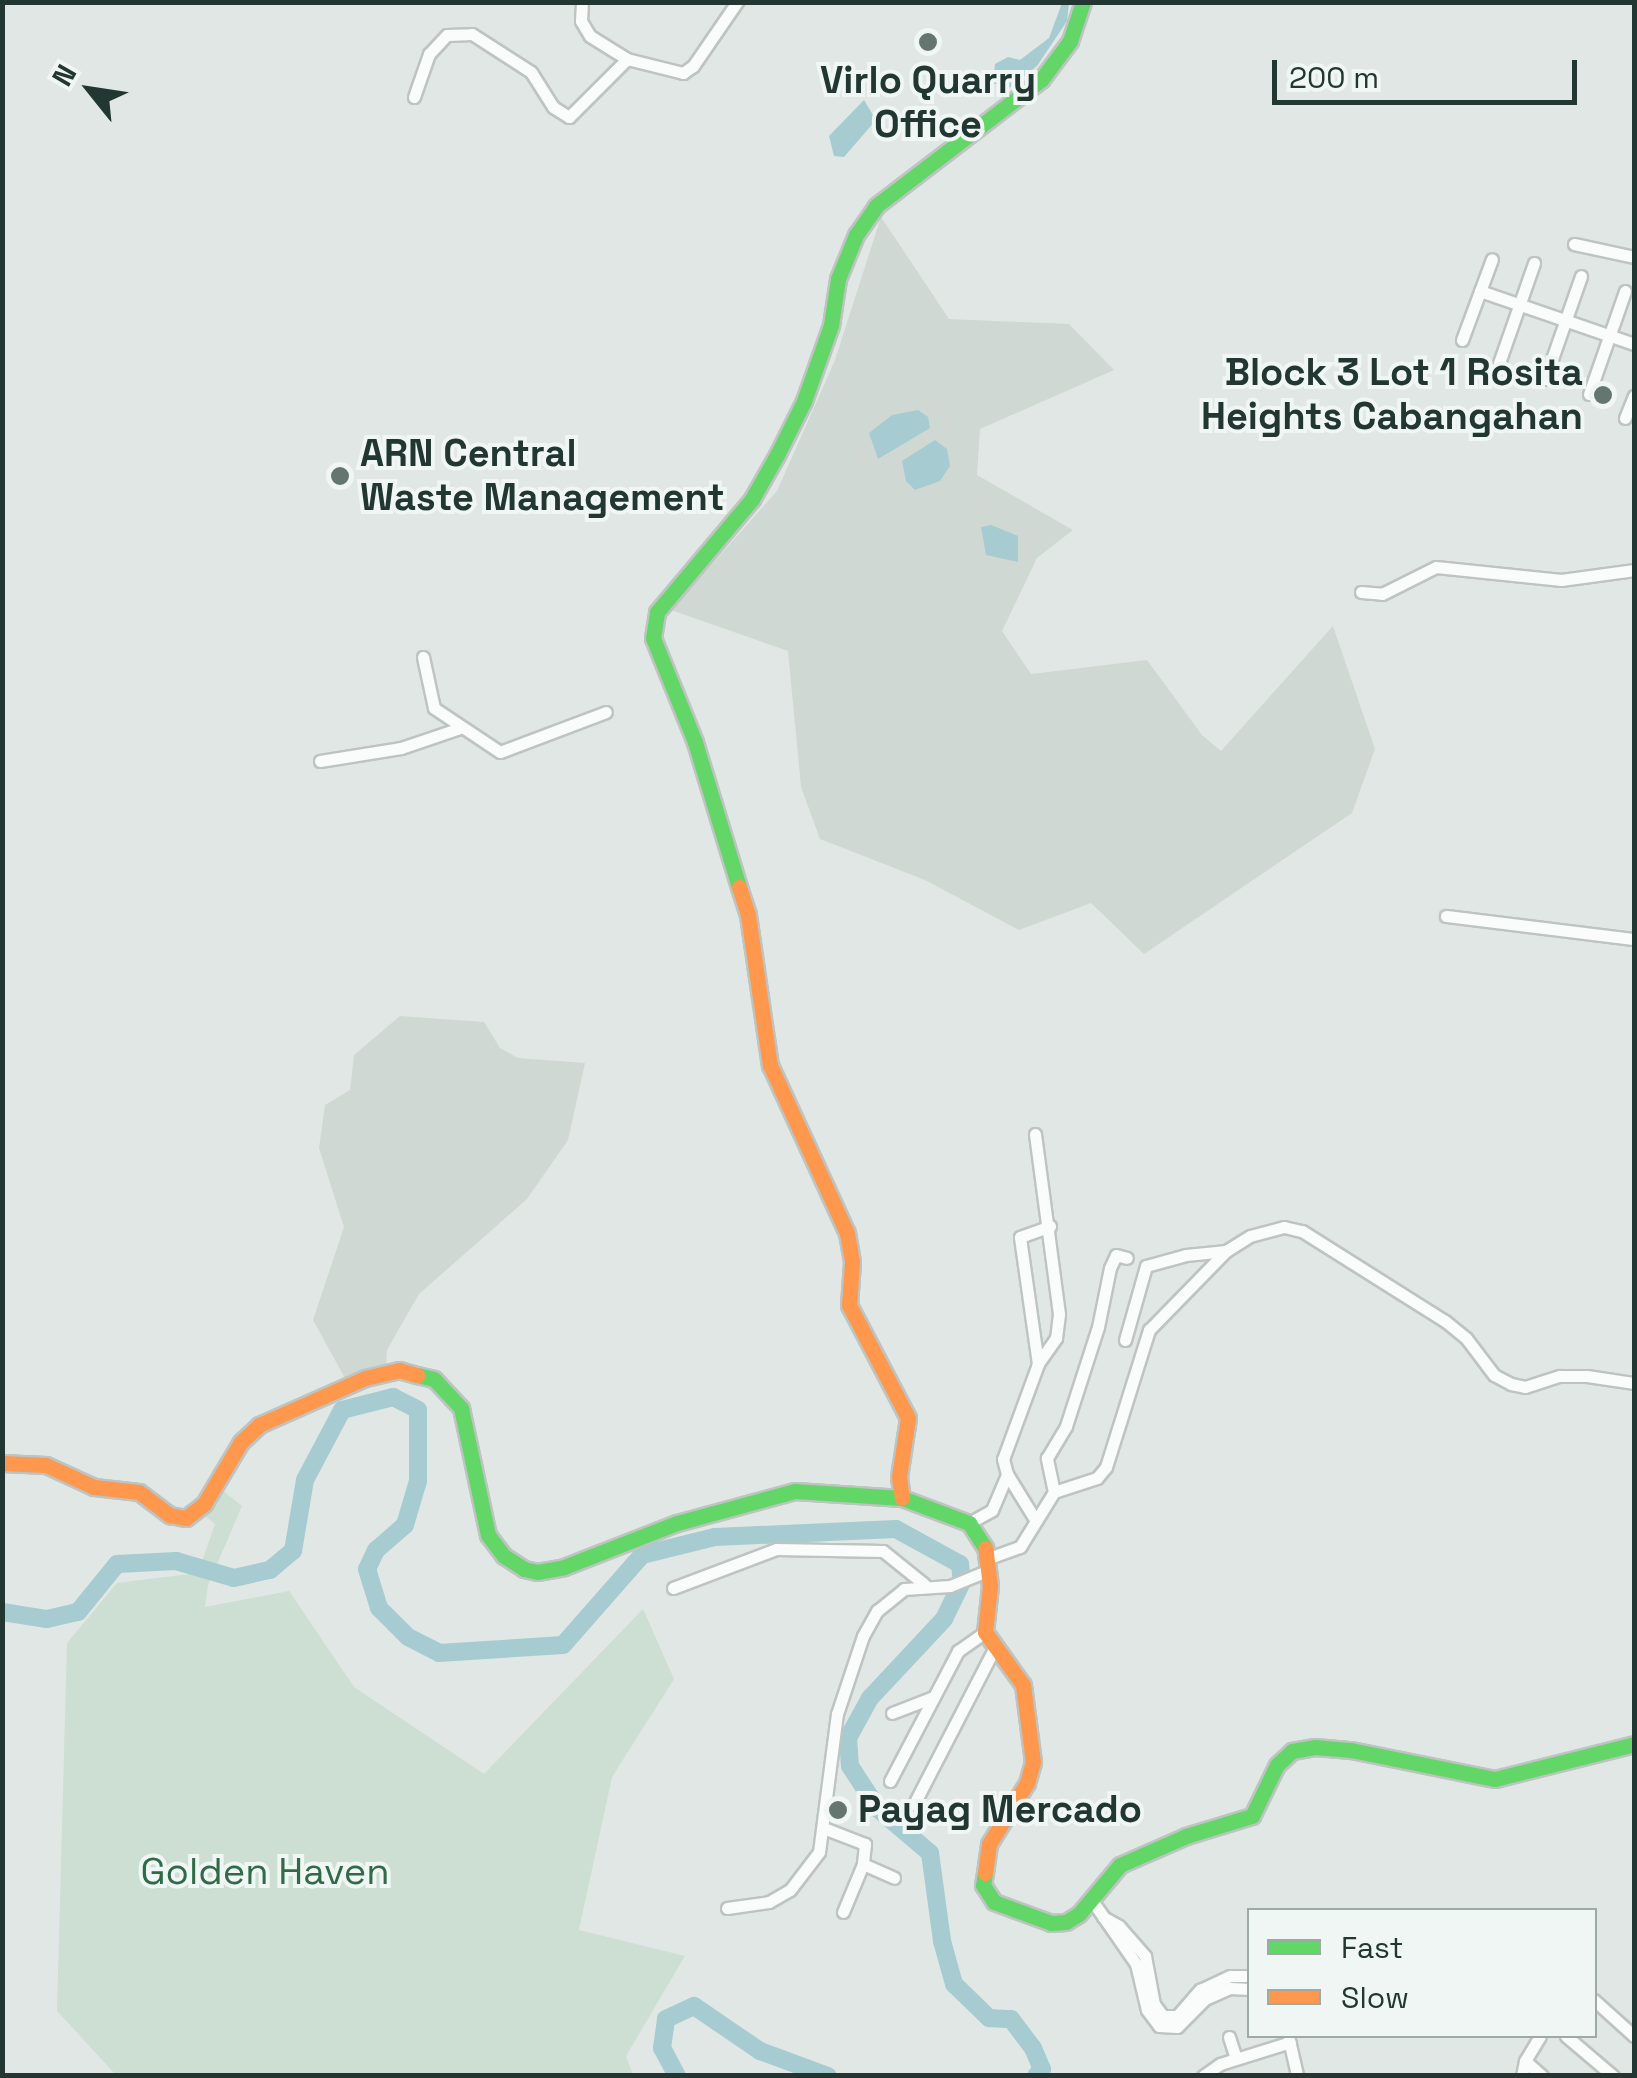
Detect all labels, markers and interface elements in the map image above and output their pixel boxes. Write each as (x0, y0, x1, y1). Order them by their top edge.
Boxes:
marker: Virlo Quarry Office (917, 31, 939, 53)
north arrow (40, 40, 140, 140)
scale bar (1277, 40, 1582, 102)
text: N (44, 58, 84, 92)
place label: Virlo Quarry Office (820, 58, 1036, 147)
text: 200 m (1289, 58, 1379, 97)
place label: Block 3 Lot 1 Rosita Heights Cabangahan (1201, 350, 1583, 439)
marker: Block 3 Lot 1 Rosita Heights Cabangahan (1592, 384, 1614, 406)
place label: ARN Central Waste Management (360, 431, 725, 520)
marker: ARN Central Waste Management (329, 465, 351, 487)
place label: Payag Mercado (858, 1787, 1142, 1833)
marker: Payag Mercado (827, 1799, 849, 1821)
park label: Golden Haven (140, 1849, 390, 1895)
legend (1247, 1908, 1597, 2038)
text: Fast (1341, 1928, 1403, 1967)
text: Slow (1341, 1978, 1409, 2017)

